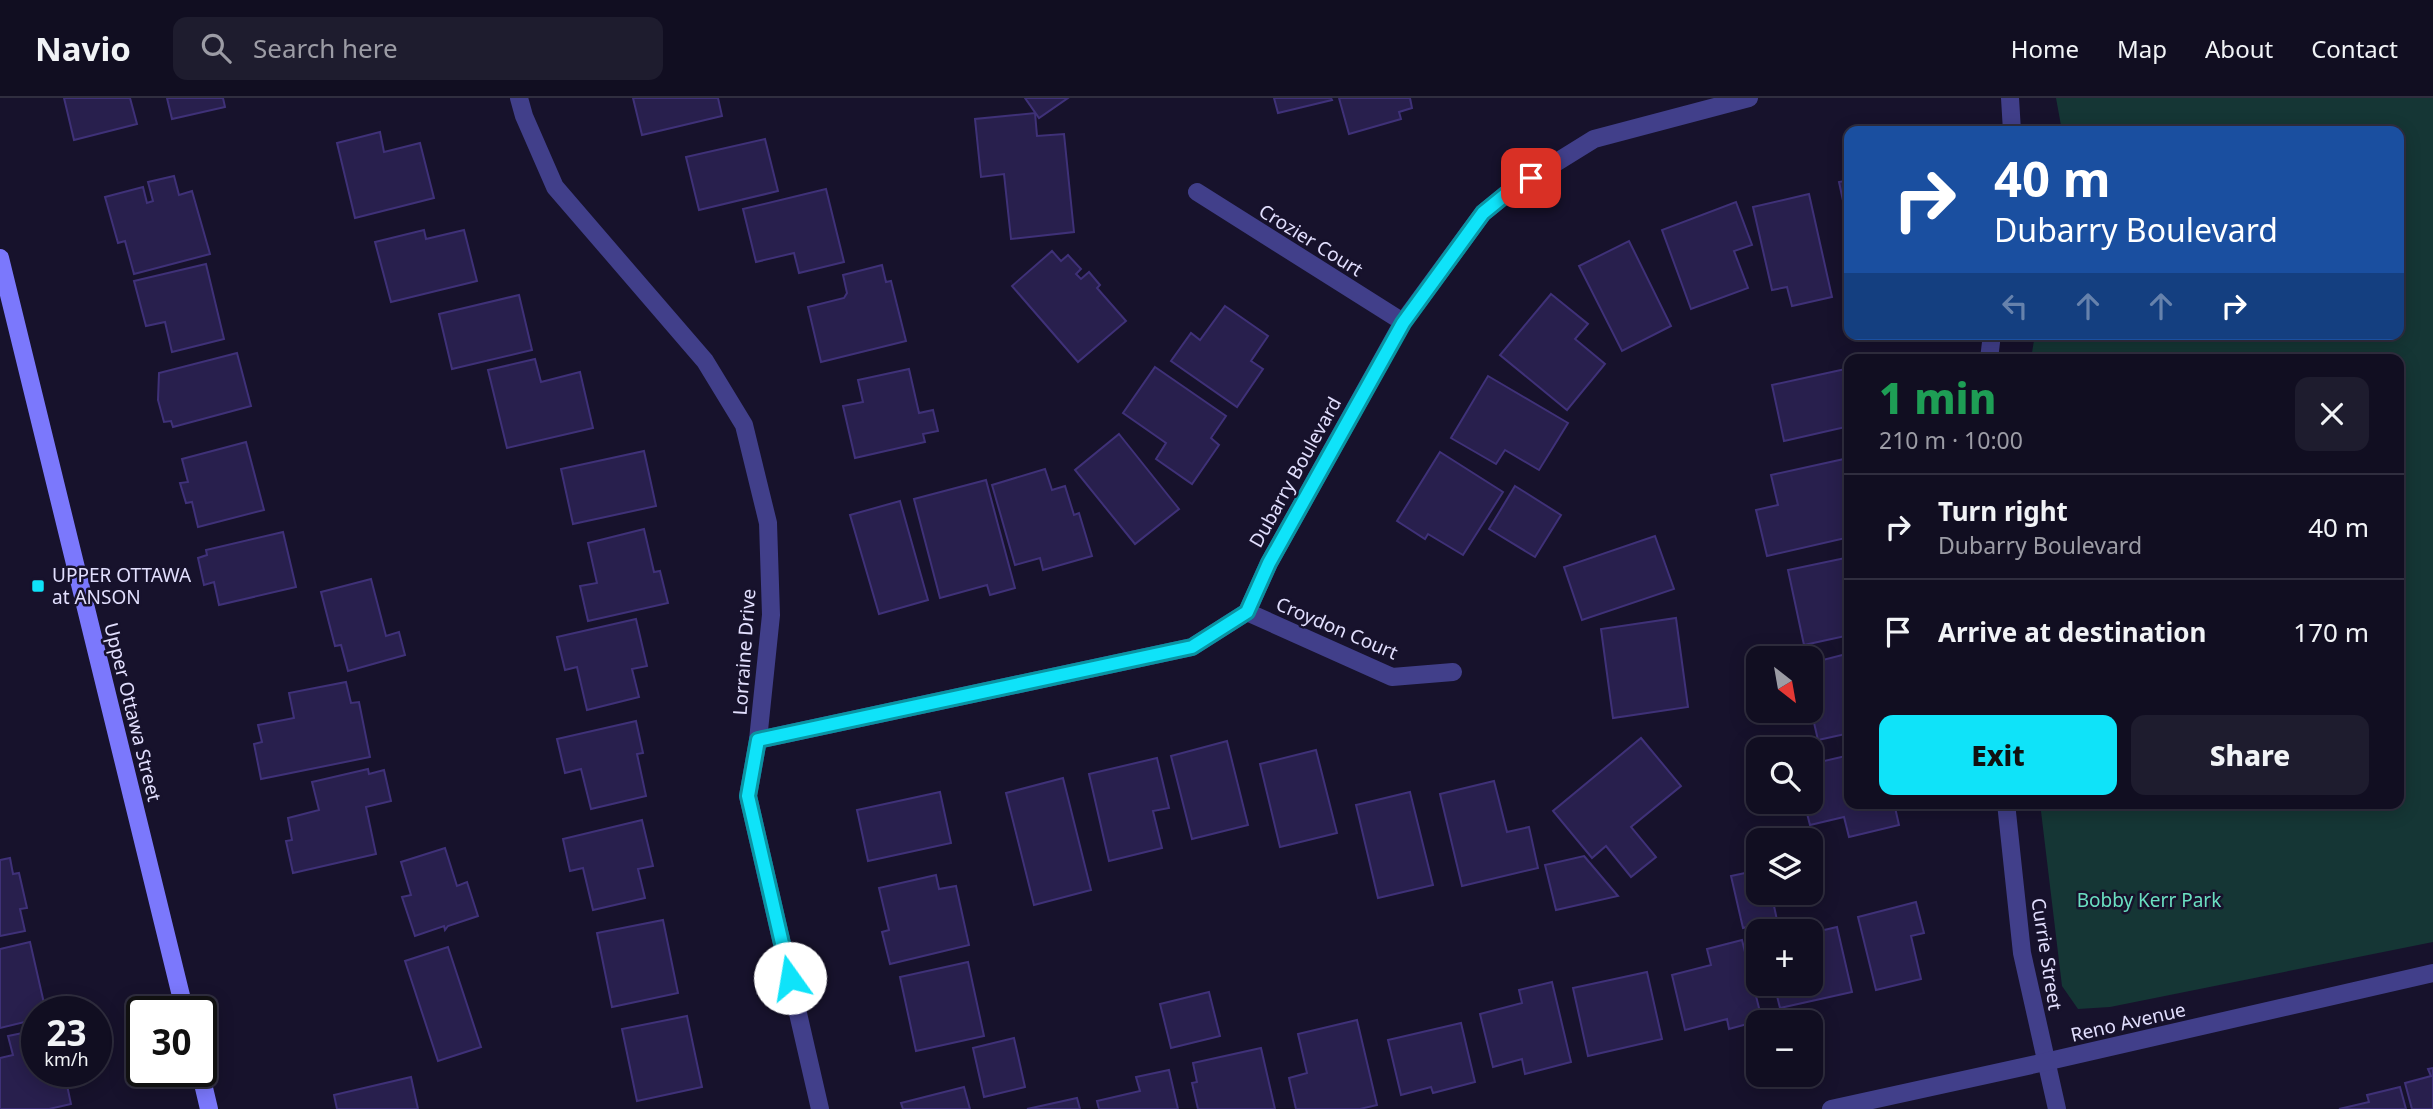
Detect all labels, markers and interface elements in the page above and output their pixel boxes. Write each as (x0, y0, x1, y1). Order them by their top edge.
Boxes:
search box (173, 17, 663, 80)
text: Navio (35, 26, 131, 71)
icon: search (197, 29, 235, 67)
text: Search here (253, 30, 398, 66)
text: Home (2011, 32, 2079, 65)
text: Map (2117, 32, 2167, 65)
text: About (2205, 32, 2273, 65)
text: Contact (2311, 32, 2398, 65)
text: 40 m (1994, 145, 2111, 211)
pin (1501, 148, 1561, 208)
icon: right (1879, 154, 1970, 245)
icon: arrive (1512, 159, 1550, 197)
street label: Crozier Court (1254, 198, 1368, 282)
text: Dubarry Boulevard (1994, 208, 2278, 251)
icon: left (1996, 287, 2034, 325)
icon: ahead (2069, 287, 2107, 325)
icon: ahead (2142, 287, 2180, 325)
icon: right (2215, 287, 2253, 325)
text: 1 min (1879, 369, 1996, 426)
button: close (2295, 377, 2369, 451)
street label: Dubarry Boulevard (1243, 392, 1347, 552)
text: 210 m · 10:00 (1879, 424, 2023, 456)
text: Turn right (1938, 493, 2068, 529)
icon: right (1879, 508, 1917, 546)
text: 40 m (2308, 509, 2369, 545)
text: Dubarry Boulevard (1938, 529, 2142, 561)
place label: UPPER OTTAWA at ANSON (52, 562, 192, 610)
marker: UPPER OTTAWA at ANSON (30, 578, 46, 594)
street label: Lorraine Drive (727, 588, 761, 716)
street label: Croydon Court (1272, 591, 1402, 665)
icon: arrive (1879, 613, 1917, 651)
text: Arrive at destination (1938, 614, 2207, 650)
text: 170 m (2293, 614, 2369, 650)
street label: Upper Ottawa Street (98, 620, 168, 804)
north arrow (1746, 646, 1824, 723)
map controls (1746, 646, 1823, 1087)
button: Exit (1879, 715, 2117, 795)
button: Share (2131, 715, 2369, 795)
button: search (1746, 737, 1823, 814)
button: layers (1746, 828, 1823, 905)
park label: Bobby Kerr Park (2077, 887, 2221, 913)
street label: Currie Street (2025, 896, 2069, 1012)
button: + (1746, 919, 1823, 996)
position arrow (753, 941, 827, 1015)
speed limit sign: 30 (126, 996, 217, 1087)
street label: Reno Avenue (2068, 996, 2188, 1048)
text: 23 (46, 1009, 87, 1056)
button: − (1746, 1010, 1823, 1087)
text: km/h (44, 1047, 89, 1071)

